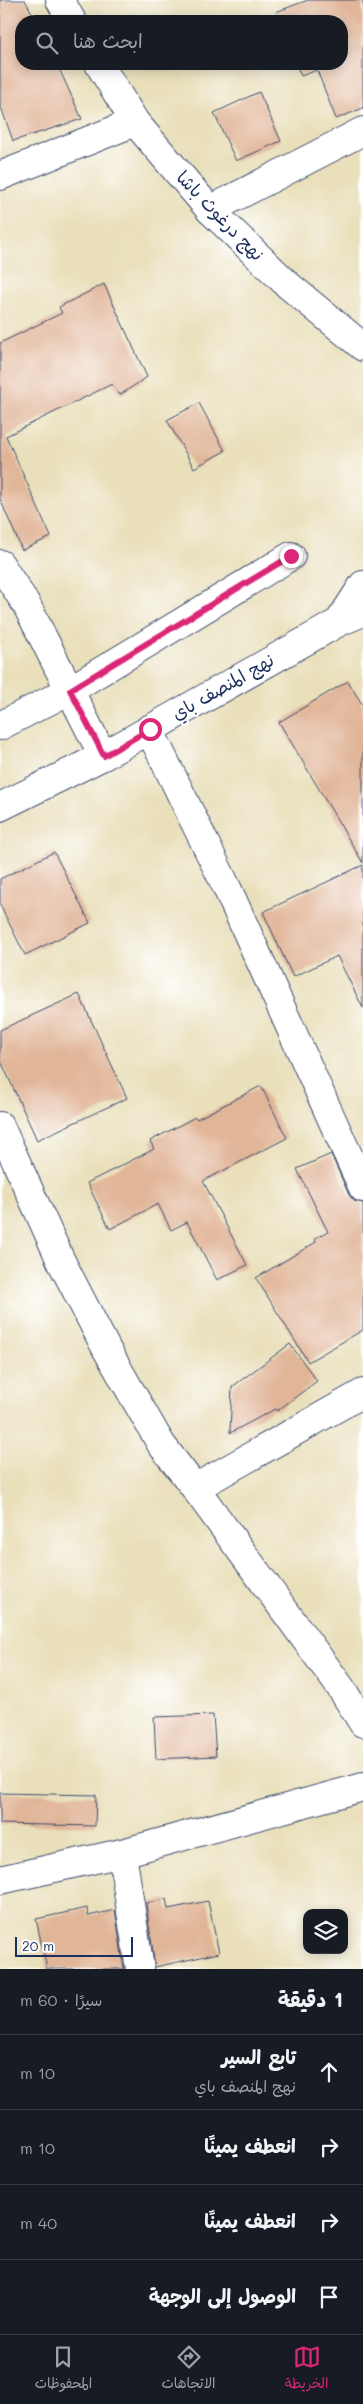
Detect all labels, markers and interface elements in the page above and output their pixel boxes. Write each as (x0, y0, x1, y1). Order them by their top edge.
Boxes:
search box (15, 15, 348, 70)
text: ابحث هنا (73, 28, 143, 53)
icon: search (33, 29, 61, 57)
street label: نهج درغوث باشا (171, 165, 270, 266)
route end (280, 545, 303, 568)
street label: نهج المنصف باي (167, 647, 279, 727)
route start (139, 718, 162, 741)
map controls (303, 1909, 348, 1954)
button: layers (303, 1909, 348, 1954)
scale bar (15, 1934, 132, 1957)
text: 20 m (22, 1936, 54, 1955)
text: 1 دقيقة (278, 1985, 343, 2012)
text: سيرًا · 60 m (20, 1989, 103, 2010)
text: تابع السير (221, 2044, 296, 2069)
icon: ahead (315, 2058, 343, 2086)
text: 10 m (20, 2062, 55, 2083)
text: نهج المنصف باي (195, 2075, 296, 2096)
text: انعطف يمينًا (204, 2133, 296, 2158)
icon: right (315, 2133, 343, 2161)
text: 10 m (20, 2137, 55, 2158)
text: انعطف يمينًا (204, 2208, 296, 2233)
icon: right (315, 2208, 343, 2236)
text: 40 m (20, 2212, 57, 2233)
text: الوصول إلى الوجهة (149, 2283, 296, 2308)
icon: arrive (315, 2283, 343, 2311)
tab: المحفوظات (35, 2343, 92, 2396)
tab: الاتجاهات (161, 2343, 216, 2396)
tab: الخريطة (285, 2343, 328, 2396)

